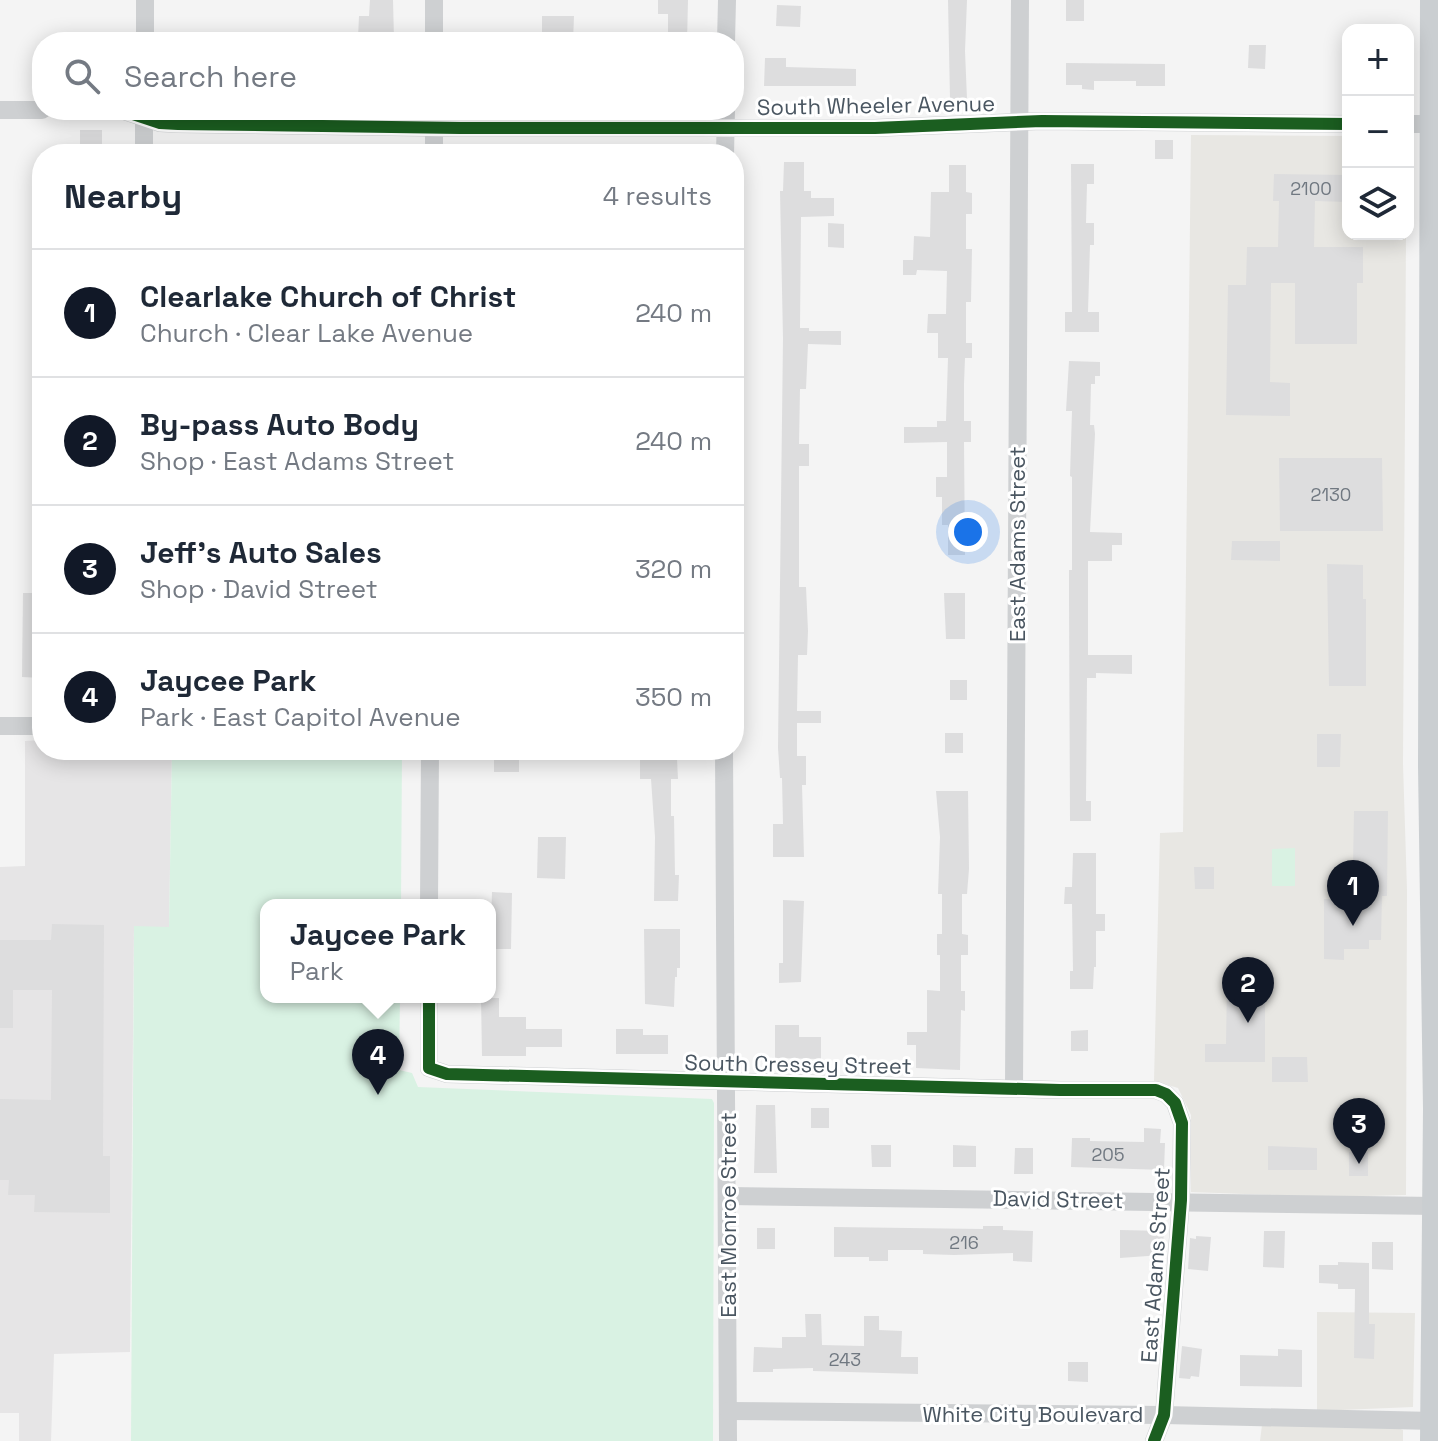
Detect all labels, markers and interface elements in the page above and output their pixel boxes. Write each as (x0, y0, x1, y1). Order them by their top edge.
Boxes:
map controls (1342, 24, 1414, 240)
button: + (1342, 24, 1414, 96)
search box (32, 32, 744, 120)
icon: search (60, 54, 104, 98)
text: Search here (124, 57, 297, 96)
street label: South Wheeler Avenue (757, 89, 995, 121)
button: − (1342, 96, 1414, 168)
button: layers (1342, 168, 1414, 240)
text: Nearby (64, 175, 182, 218)
house number: 2100 (1290, 177, 1332, 200)
text: 4 results (603, 179, 712, 213)
text: Clearlake Church of Christ (140, 277, 517, 316)
text: 1 (84, 296, 96, 330)
text: 240 m (635, 296, 712, 330)
text: Church · Clear Lake Avenue (140, 316, 473, 350)
text: By-pass Auto Body (140, 405, 419, 444)
text: 2 (82, 424, 98, 458)
text: 240 m (635, 424, 712, 458)
text: Shop · East Adams Street (140, 444, 454, 478)
street label: East Adams Street (1003, 446, 1031, 642)
house number: 2130 (1311, 483, 1351, 506)
your location (948, 512, 988, 552)
text: Jeff's Auto Sales (140, 533, 382, 572)
text: 3 (82, 552, 98, 586)
text: 320 m (635, 552, 712, 586)
text: Shop · David Street (140, 572, 378, 606)
text: Jaycee Park (140, 661, 316, 700)
text: 4 (82, 680, 98, 714)
text: 350 m (635, 680, 712, 714)
text: Park · East Capitol Avenue (140, 700, 461, 734)
pin: 1 (1327, 860, 1379, 926)
popup (260, 899, 496, 1003)
text: Jaycee Park (290, 915, 466, 954)
text: Park (290, 954, 344, 988)
pin: 2 (1222, 957, 1274, 1023)
pin: 4 (352, 1029, 404, 1095)
street label: South Cressey Street (684, 1048, 912, 1080)
pin: 3 (1333, 1098, 1385, 1164)
street label: East Monroe Street (714, 1112, 742, 1318)
house number: 205 (1091, 1143, 1125, 1166)
street label: East Adams Street (1134, 1166, 1176, 1364)
street label: David Street (992, 1184, 1124, 1214)
house number: 216 (949, 1231, 979, 1254)
house number: 243 (829, 1348, 861, 1371)
street label: White City Boulevard (922, 1400, 1144, 1428)

